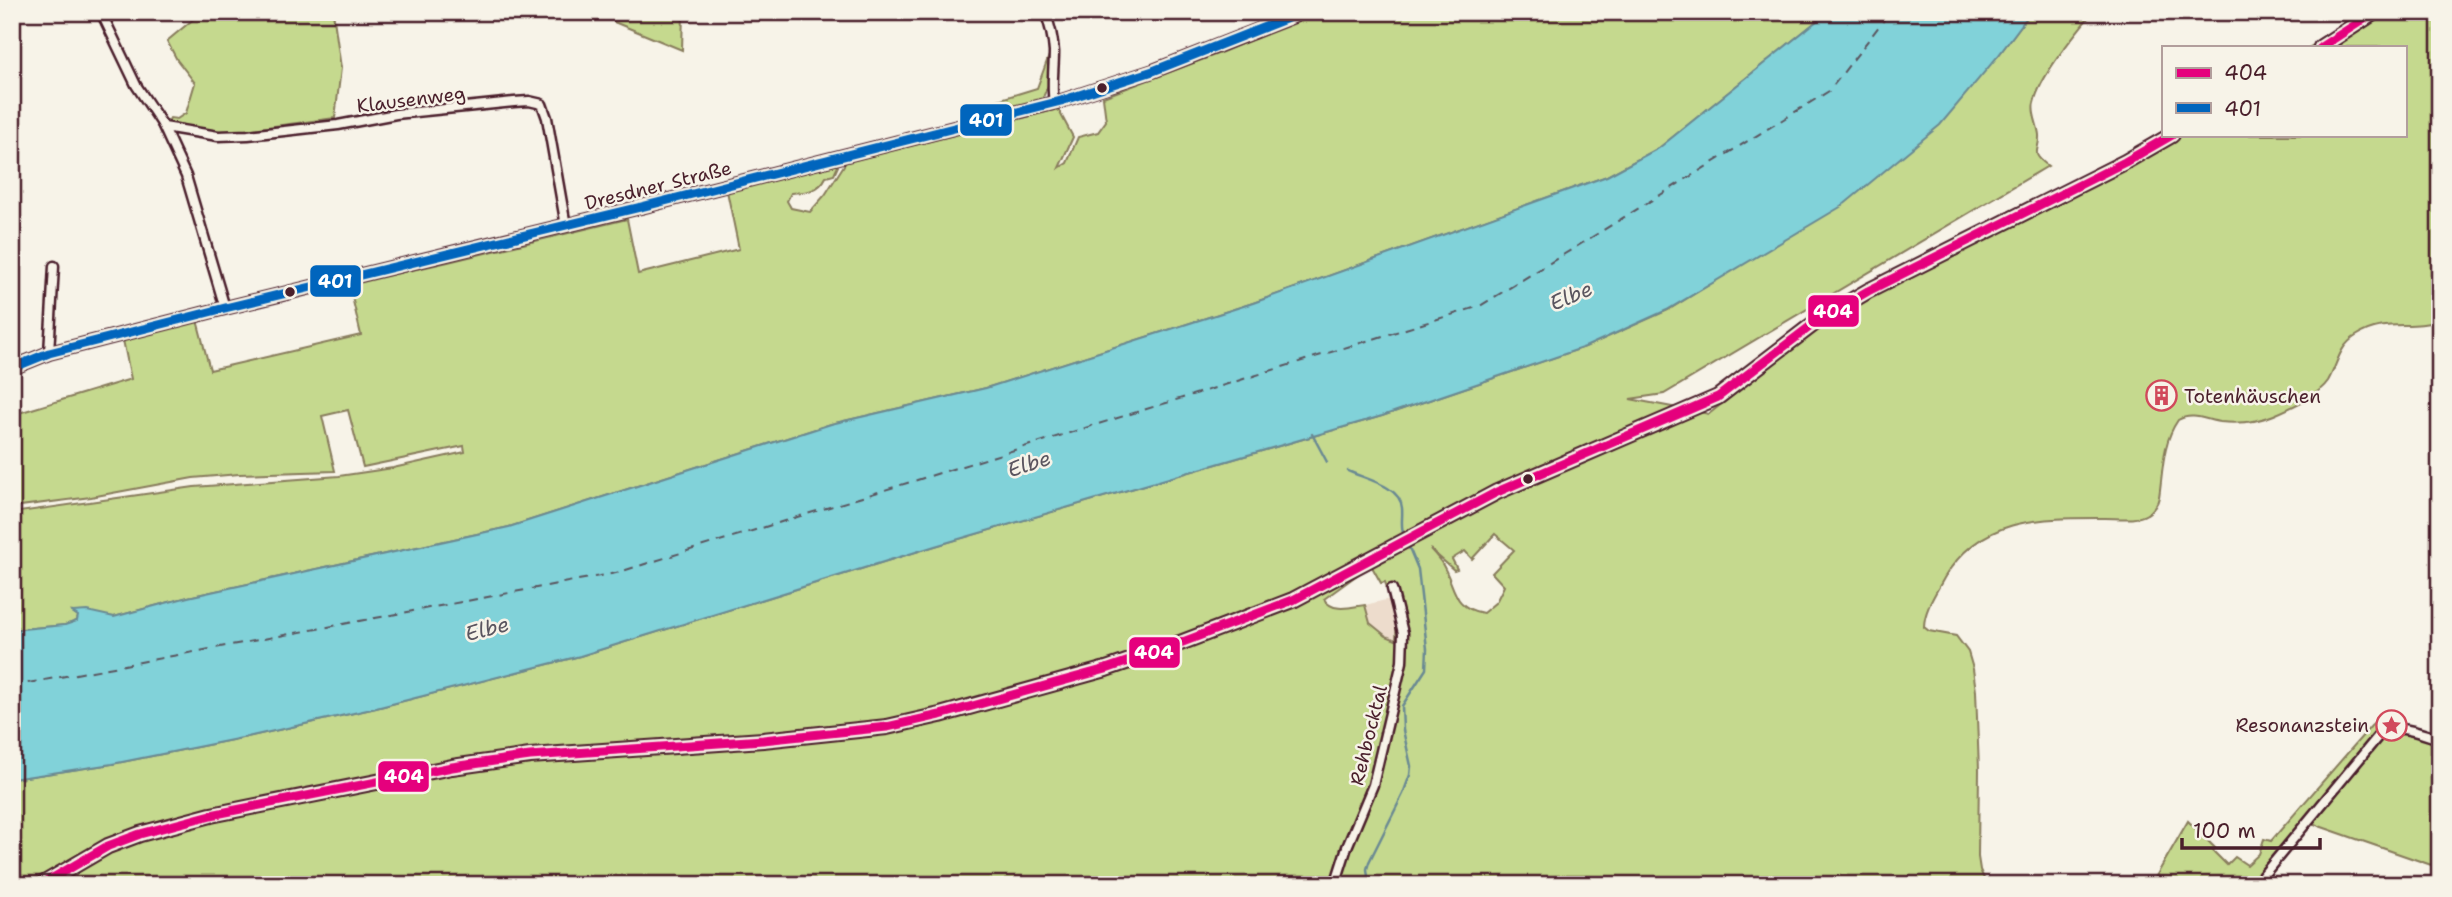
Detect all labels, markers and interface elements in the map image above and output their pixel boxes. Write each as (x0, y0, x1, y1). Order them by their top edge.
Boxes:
legend (2162, 46, 2406, 136)
text: 404 (2224, 59, 2267, 87)
street label: Klausenweg (355, 80, 467, 119)
unlabelled marker (1095, 81, 1109, 95)
text: 401 (2224, 95, 2261, 123)
line badge: 401 (959, 103, 1013, 137)
text: 401 (969, 108, 1003, 133)
street label: Dresdner Straße (582, 155, 734, 216)
line badge: 401 (309, 264, 362, 298)
text: 401 (318, 269, 352, 294)
water label: Elbe (1545, 274, 1597, 318)
unlabelled marker (283, 285, 297, 299)
line badge: 404 (1807, 294, 1860, 328)
text: 404 (1813, 299, 1854, 324)
building icon: Totenhäuschen (2144, 379, 2178, 413)
place label: Totenhäuschen (2184, 384, 2321, 409)
water label: Elbe (1004, 444, 1054, 484)
unlabelled marker (1521, 472, 1535, 486)
water label: Elbe (462, 610, 512, 648)
line badge: 404 (1128, 636, 1181, 669)
text: 404 (1134, 640, 1175, 665)
street label: Rehbocktal (1344, 682, 1393, 788)
place icon: Resonanzstein (2375, 708, 2409, 742)
place label: Resonanzstein (2235, 713, 2369, 738)
line badge: 404 (377, 760, 430, 793)
text: 404 (384, 764, 425, 789)
scale bar (2182, 806, 2321, 850)
text: 100 m (2193, 817, 2256, 845)

